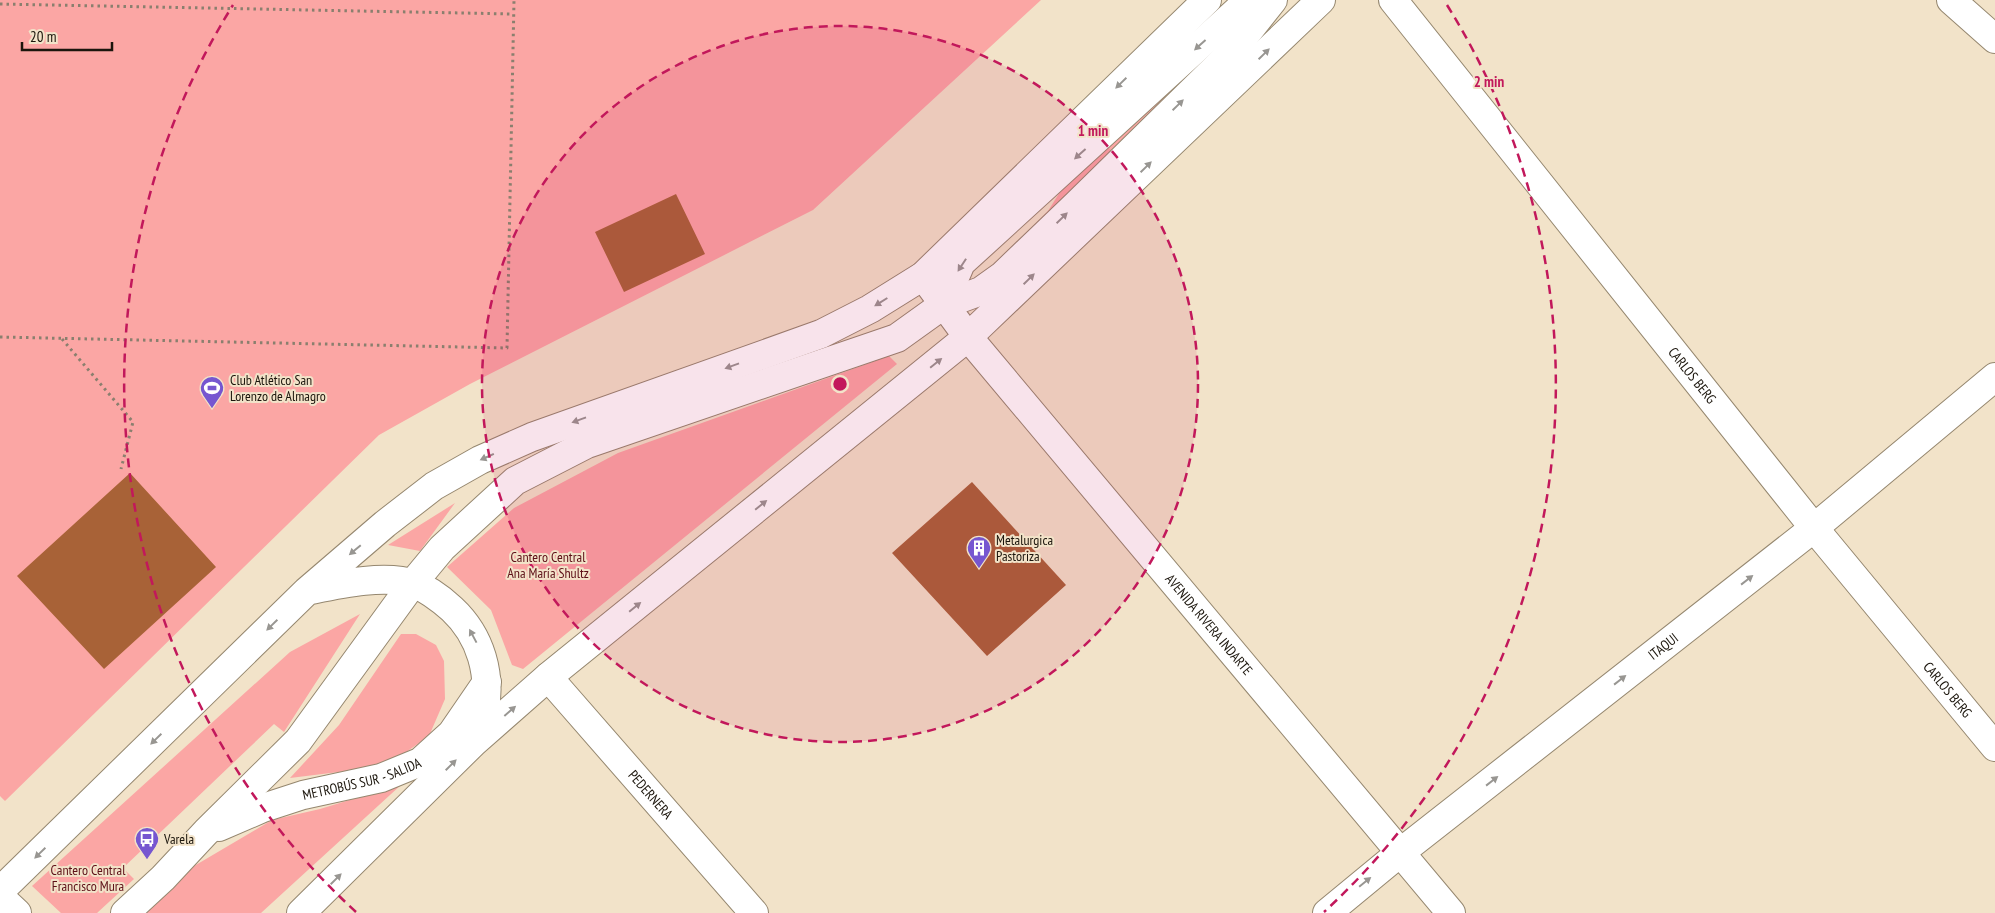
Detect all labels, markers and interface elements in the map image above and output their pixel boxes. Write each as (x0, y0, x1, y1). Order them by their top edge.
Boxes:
scale bar (22, 20, 112, 52)
text: 20 m (30, 27, 56, 46)
one-way arrow (1194, 39, 1206, 51)
one-way arrow (1258, 48, 1270, 60)
text: 2 min (1474, 72, 1504, 91)
one-way arrow (1116, 77, 1128, 89)
one-way arrow (1172, 99, 1184, 111)
text: 1 min (1078, 121, 1108, 140)
one-way arrow (1075, 148, 1087, 160)
one-way arrow (1140, 161, 1152, 173)
one-way arrow (1056, 212, 1068, 224)
one-way arrow (957, 258, 967, 272)
one-way arrow (1023, 273, 1035, 285)
one-way arrow (875, 297, 888, 306)
street label: CARLOS BERG (1664, 344, 1720, 407)
one-way arrow (929, 358, 942, 369)
one-way arrow (725, 363, 740, 370)
place label: Club Atlético San Lorenzo de Almagro (230, 371, 326, 405)
sports icon: Club Atlético San Lorenzo de Almagro (199, 375, 225, 409)
centre of rings (831, 375, 849, 393)
one-way arrow (572, 417, 587, 424)
one-way arrow (480, 453, 494, 461)
one-way arrow (755, 499, 768, 510)
place label: Metalurgica Pastoriza (996, 531, 1053, 565)
building icon: Metalurgica Pastoriza (966, 535, 992, 569)
one-way arrow (349, 544, 361, 556)
park label: Cantero Central Ana María Shultz (507, 548, 589, 582)
street label: AVENIDA RIVERA INDARTE (1162, 570, 1257, 679)
one-way arrow (1740, 575, 1754, 585)
one-way arrow (628, 602, 641, 613)
one-way arrow (266, 619, 278, 631)
one-way arrow (469, 628, 477, 643)
street label: ITAQUI (1644, 629, 1682, 664)
street label: CARLOS BERG (1919, 658, 1976, 721)
one-way arrow (1613, 675, 1626, 686)
one-way arrow (504, 706, 516, 717)
one-way arrow (150, 733, 162, 745)
street label: METROBÚS SUR - SALIDA (301, 753, 424, 804)
one-way arrow (445, 759, 457, 771)
street label: PEDERNERA (624, 766, 677, 823)
one-way arrow (1485, 775, 1498, 786)
bus stop icon: Varela (134, 826, 160, 860)
place label: Varela (163, 830, 194, 848)
one-way arrow (34, 846, 46, 858)
park label: Cantero Central Francisco Mura (51, 861, 126, 895)
one-way arrow (329, 873, 341, 885)
one-way arrow (1358, 876, 1370, 888)

